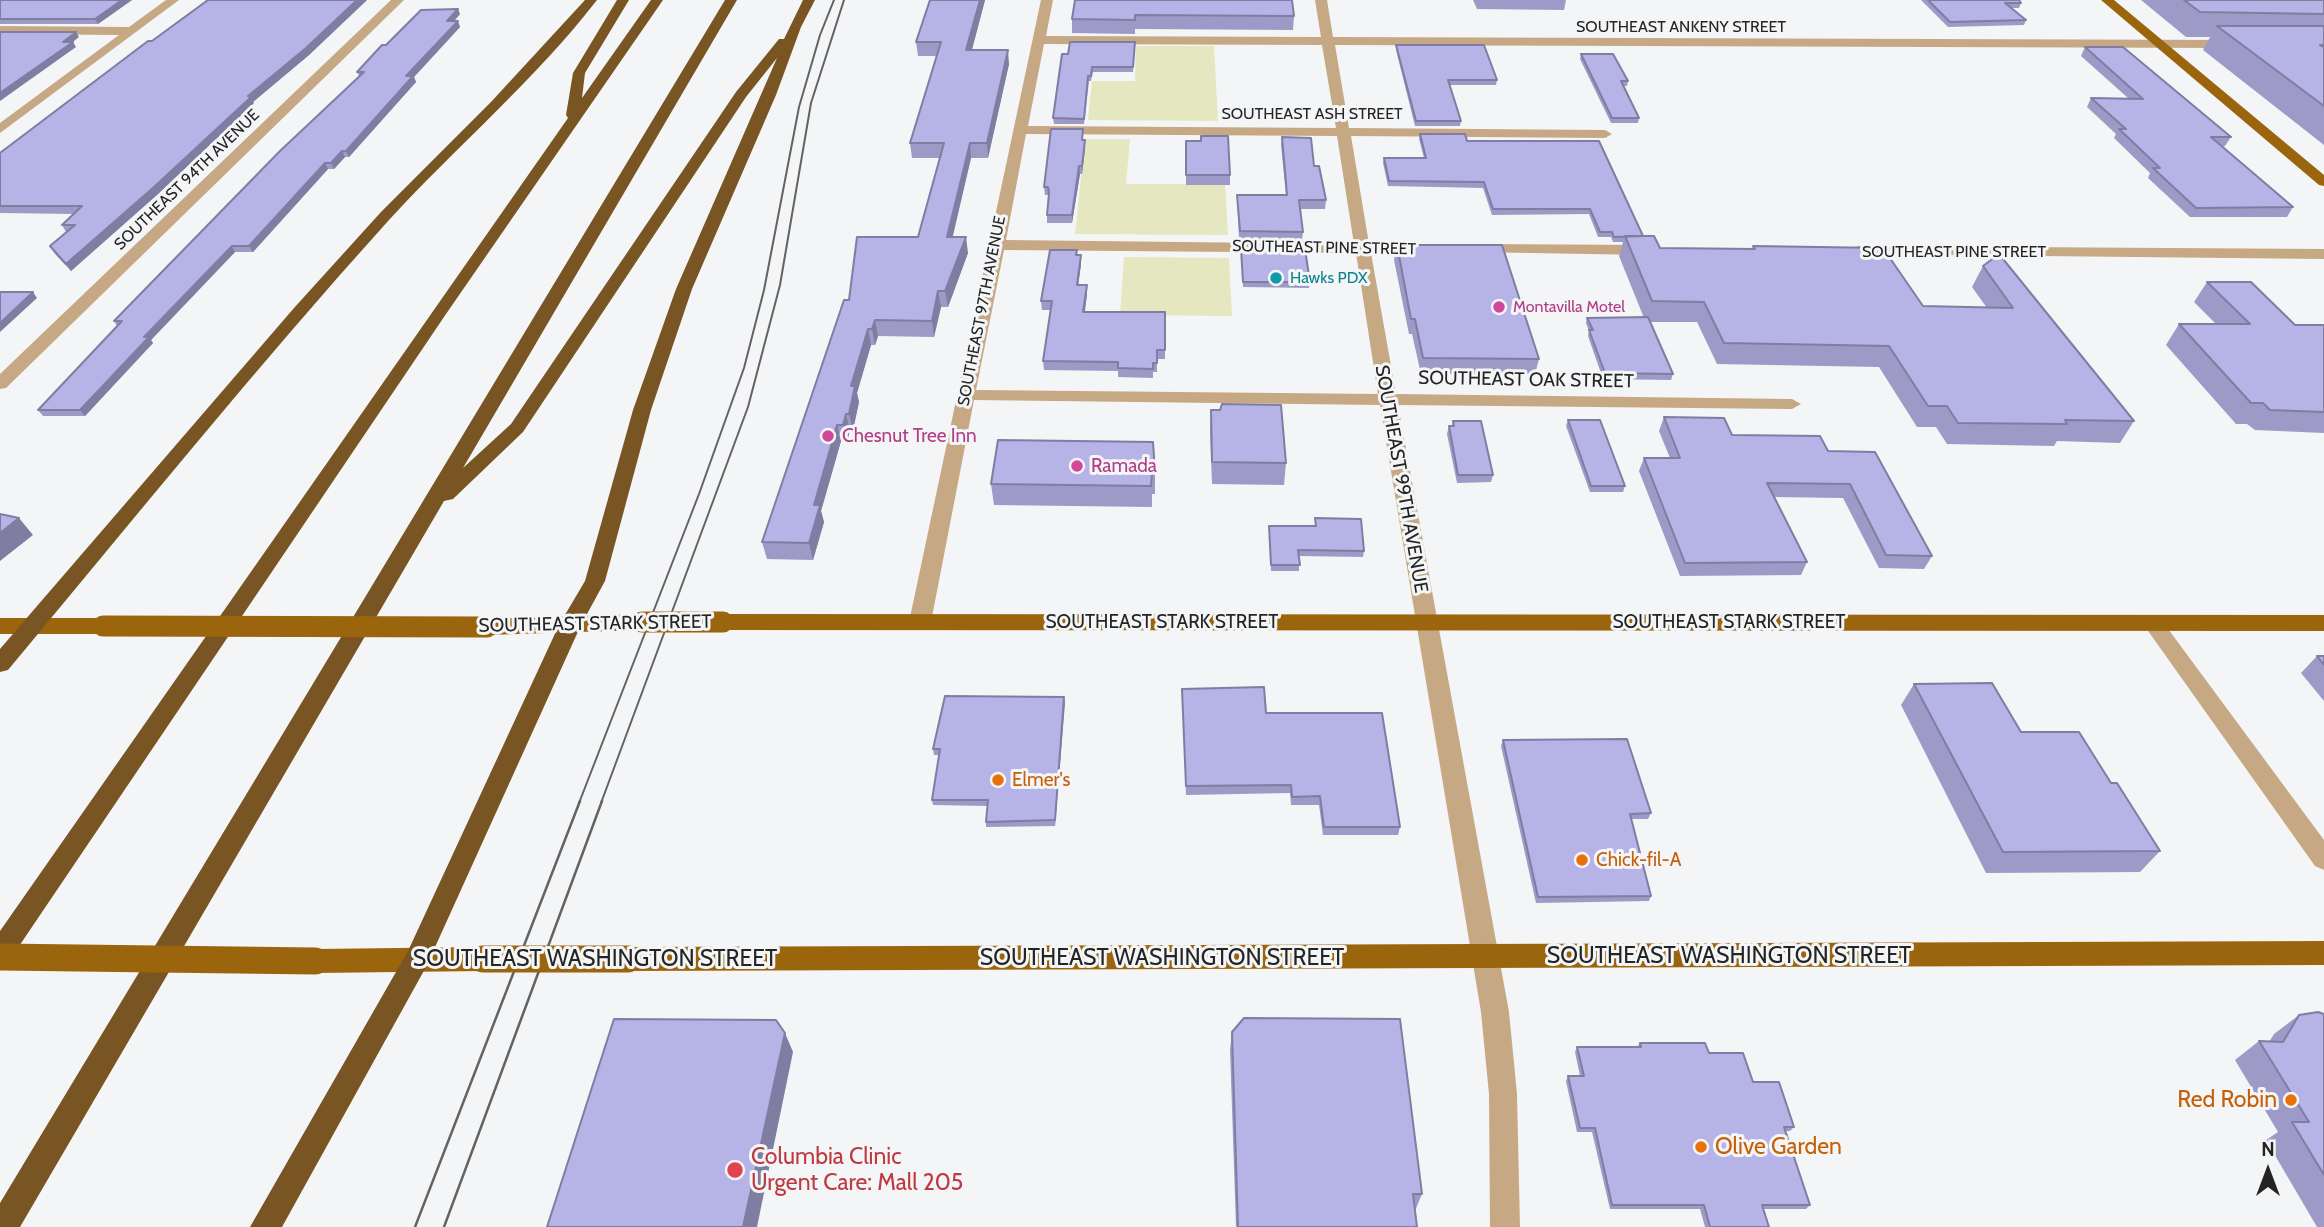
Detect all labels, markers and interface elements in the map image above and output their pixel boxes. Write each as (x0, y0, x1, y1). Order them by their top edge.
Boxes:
street label: SOUTHEAST ANKENY STREET (1576, 17, 1786, 37)
street label: SOUTHEAST ASH STREET (1221, 104, 1403, 124)
street label: SOUTHEAST 94TH AVENUE (111, 106, 263, 254)
street label: SOUTHEAST 97TH AVENUE (954, 214, 1010, 408)
street label: SOUTHEAST PINE STREET (1232, 237, 1416, 259)
street label: SOUTHEAST PINE STREET (1862, 242, 2046, 262)
place label: Hawks PDX (1290, 268, 1367, 288)
marker: Hawks PDX (1268, 270, 1284, 286)
place label: Montavilla Motel (1513, 297, 1625, 317)
marker: Montavilla Motel (1491, 299, 1507, 315)
street label: SOUTHEAST 99TH AVENUE (1370, 363, 1432, 595)
street label: SOUTHEAST OAK STREET (1418, 367, 1634, 393)
place label: Chesnut Tree Inn (842, 425, 977, 447)
marker: Chesnut Tree Inn (820, 428, 836, 444)
place label: Ramada (1091, 455, 1157, 477)
marker: Ramada (1069, 458, 1085, 474)
street label: SOUTHEAST STARK STREET (478, 611, 712, 637)
street label: SOUTHEAST STARK STREET (1046, 611, 1278, 633)
street label: SOUTHEAST STARK STREET (1613, 611, 1845, 633)
place label: Elmer's (1012, 769, 1070, 791)
marker: Elmer's (990, 772, 1006, 788)
place label: Chick-fil-A (1596, 849, 1681, 871)
marker: Chick-fil-A (1574, 852, 1590, 868)
street label: SOUTHEAST WASHINGTON STREET (1547, 942, 1911, 970)
street label: SOUTHEAST WASHINGTON STREET (980, 944, 1344, 972)
street label: SOUTHEAST WASHINGTON STREET (413, 945, 777, 973)
place label: Red Robin (2177, 1086, 2277, 1114)
marker: Red Robin (2283, 1092, 2299, 1108)
place label: Olive Garden (1715, 1133, 1842, 1161)
north arrow (2233, 1136, 2303, 1206)
text: N (2261, 1138, 2275, 1161)
marker: Olive Garden (1693, 1139, 1709, 1155)
place label: Columbia Clinic Urgent Care: Mall 205 (751, 1143, 963, 1197)
marker: Columbia Clinic Urgent Care: Mall 205 (725, 1160, 745, 1180)

